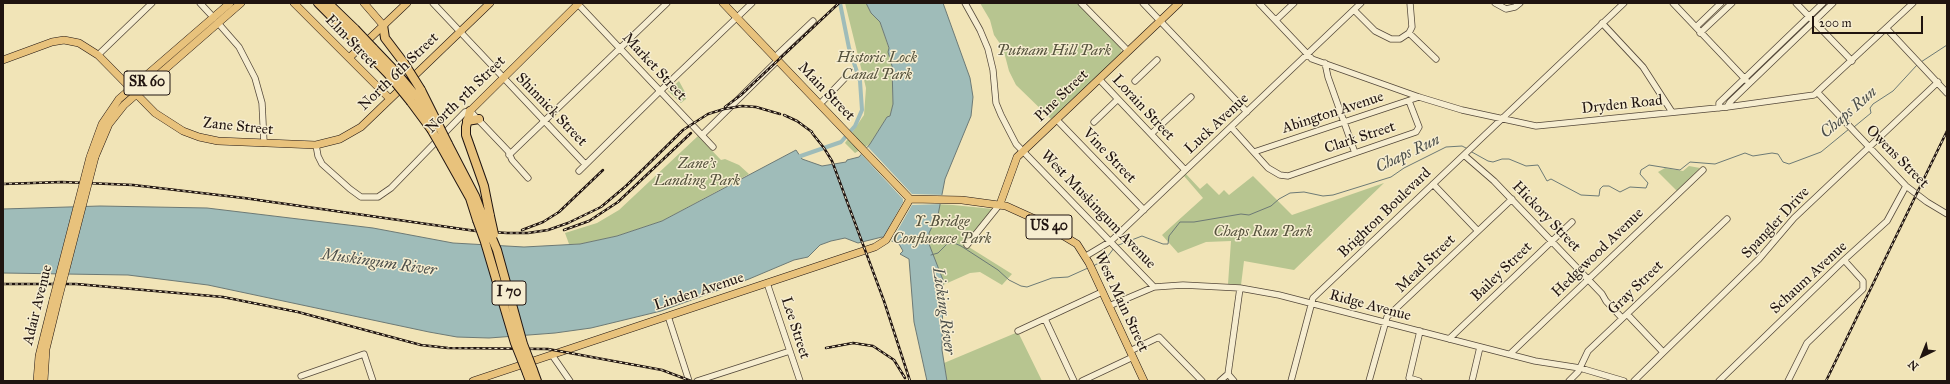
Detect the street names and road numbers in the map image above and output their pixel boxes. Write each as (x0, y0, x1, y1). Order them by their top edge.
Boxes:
street label: Elm Street (321, 11, 381, 73)
street label: North 6th Street (355, 29, 443, 115)
street label: Market Street (618, 29, 690, 105)
street label: North 5th Street (422, 53, 510, 137)
street label: Main Street (794, 59, 858, 125)
street label: Pine Street (1031, 66, 1093, 126)
street label: Shinnick Street (511, 70, 591, 150)
road number: SR 60 (124, 71, 170, 95)
street label: Lorain Street (1108, 71, 1178, 145)
street label: Abington Avenue (1280, 88, 1386, 138)
street label: Luck Avenue (1181, 90, 1253, 158)
street label: Dryden Road (1581, 92, 1663, 118)
street label: Zane Street (202, 114, 274, 140)
street label: Clark Street (1322, 118, 1398, 158)
street label: Owens Street (1862, 122, 1932, 192)
street label: Vine Street (1078, 125, 1140, 187)
street label: West Muskingum Avenue (1037, 147, 1159, 273)
street label: Brighton Boulevard (1335, 164, 1435, 262)
street label: Hickory Street (1508, 178, 1584, 256)
street label: Spangler Drive (1738, 183, 1814, 263)
street label: Hedgewood Avenue (1548, 205, 1648, 301)
road number: US 40 (1026, 215, 1072, 239)
street label: Mead Street (1392, 231, 1460, 297)
street label: Bailey Street (1468, 238, 1536, 306)
street label: Schaum Avenue (1767, 238, 1851, 318)
street label: West Main Street (1090, 249, 1152, 355)
street label: Gray Street (1604, 257, 1668, 319)
street label: Adair Avenue (19, 263, 57, 347)
street label: Linden Avenue (652, 269, 746, 315)
road number: I 70 (492, 281, 526, 305)
street label: Ridge Avenue (1327, 286, 1413, 326)
street label: Lee Street (777, 295, 813, 361)

